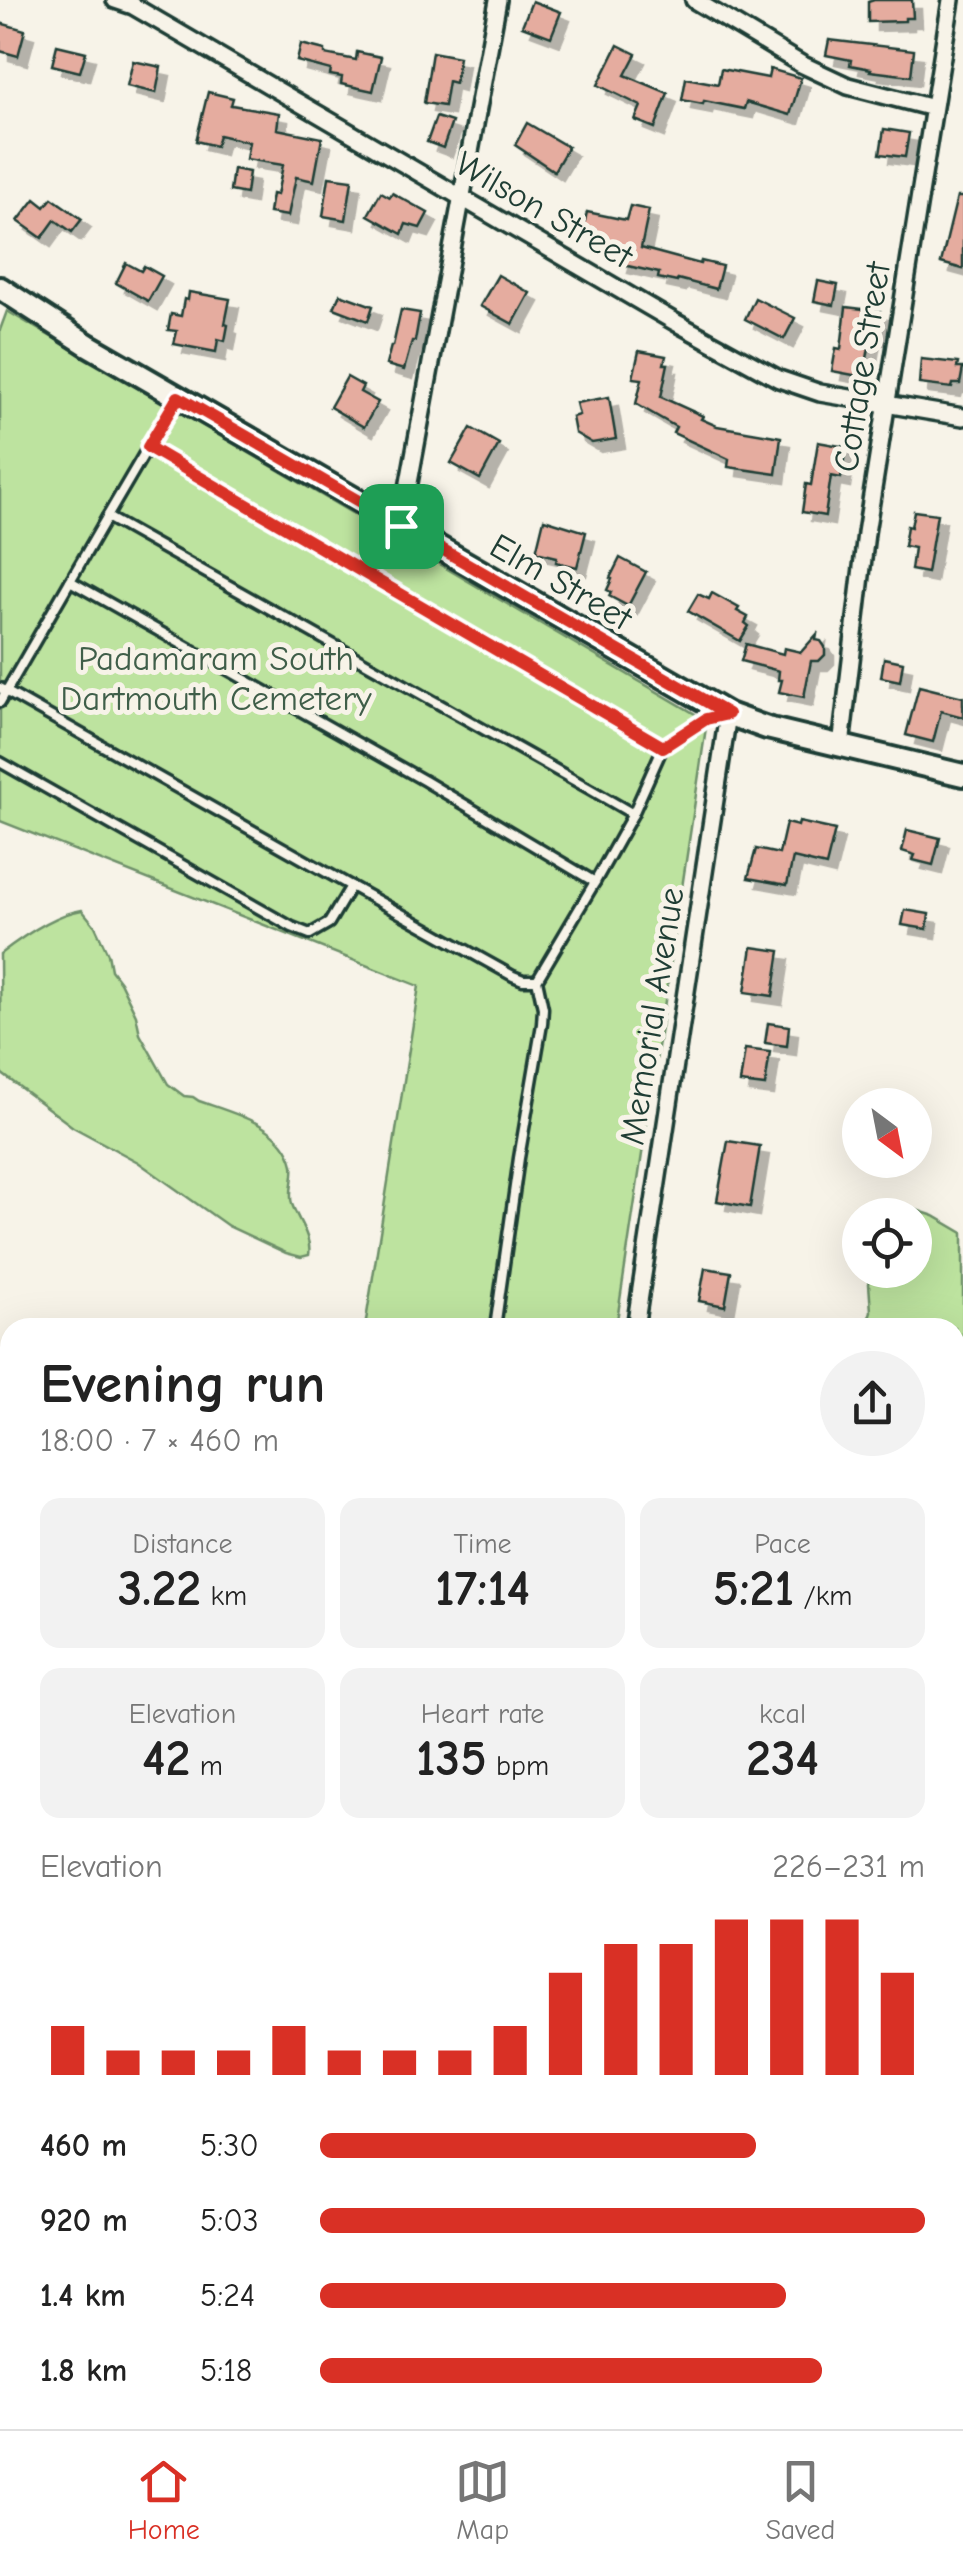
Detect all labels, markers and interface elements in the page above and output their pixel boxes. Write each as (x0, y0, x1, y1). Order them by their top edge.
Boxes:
street label: Wilson Street (448, 143, 641, 278)
street label: Cottage Street (825, 258, 899, 475)
pin (359, 484, 444, 569)
icon: arrive (374, 499, 429, 554)
street label: Elm Street (483, 525, 640, 640)
park label: Padamaram South Dartmouth Cemetery (60, 638, 372, 719)
street label: Memorial Avenue (611, 884, 693, 1148)
north arrow (842, 1088, 932, 1178)
map controls (842, 1088, 932, 1288)
button: locate (842, 1198, 932, 1288)
button: share (820, 1351, 925, 1456)
text: Evening run (40, 1352, 325, 1416)
text: 18:00 · 7 × 460 m (40, 1422, 279, 1459)
text: Distance (132, 1528, 233, 1560)
text: Time (453, 1528, 512, 1560)
text: Pace (754, 1528, 811, 1560)
text: 3.22 (118, 1560, 201, 1618)
text: 17:14 (435, 1560, 530, 1618)
text: 5:21 (713, 1560, 794, 1618)
text: km (201, 1580, 247, 1612)
text: /km (794, 1580, 852, 1612)
text: Elevation (129, 1698, 236, 1730)
text: Heart rate (421, 1698, 544, 1730)
text: kcal (759, 1698, 806, 1730)
text: 42 (142, 1730, 190, 1788)
text: 135 (416, 1730, 487, 1788)
text: 234 (746, 1730, 819, 1788)
text: m (190, 1750, 223, 1782)
text: bpm (487, 1750, 549, 1782)
text: Elevation (40, 1848, 163, 1885)
text: 226–231 m (772, 1848, 925, 1885)
text: 460 m (40, 2127, 127, 2164)
text: 5:30 (200, 2127, 259, 2164)
text: 920 m (40, 2202, 128, 2239)
text: 5:03 (200, 2202, 259, 2239)
text: 1.4 km (40, 2277, 126, 2314)
text: 5:24 (200, 2277, 255, 2314)
text: 1.8 km (40, 2352, 127, 2389)
text: 5:18 (200, 2352, 252, 2389)
tab: Home (128, 2454, 200, 2546)
tab: Map (455, 2454, 510, 2546)
tab: Saved (765, 2454, 835, 2546)

